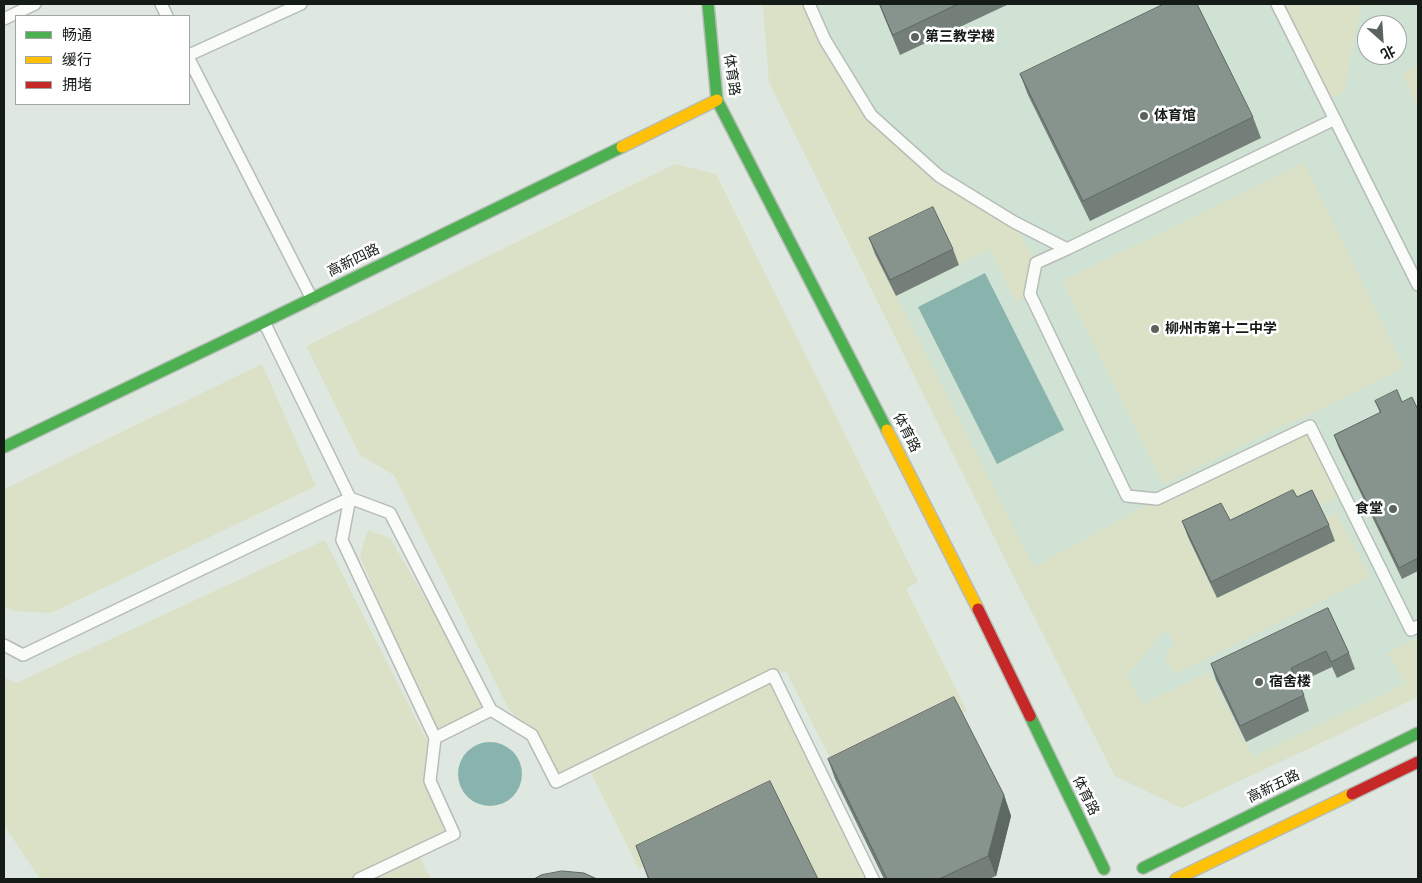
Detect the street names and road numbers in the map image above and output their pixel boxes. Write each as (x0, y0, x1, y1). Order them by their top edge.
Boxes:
street label: 体育路 (720, 53, 742, 97)
street label: 高新四路 (325, 241, 383, 281)
street label: 体育路 (889, 410, 923, 456)
street label: 高新五路 (1245, 767, 1303, 807)
street label: 体育路 (1068, 773, 1102, 819)

